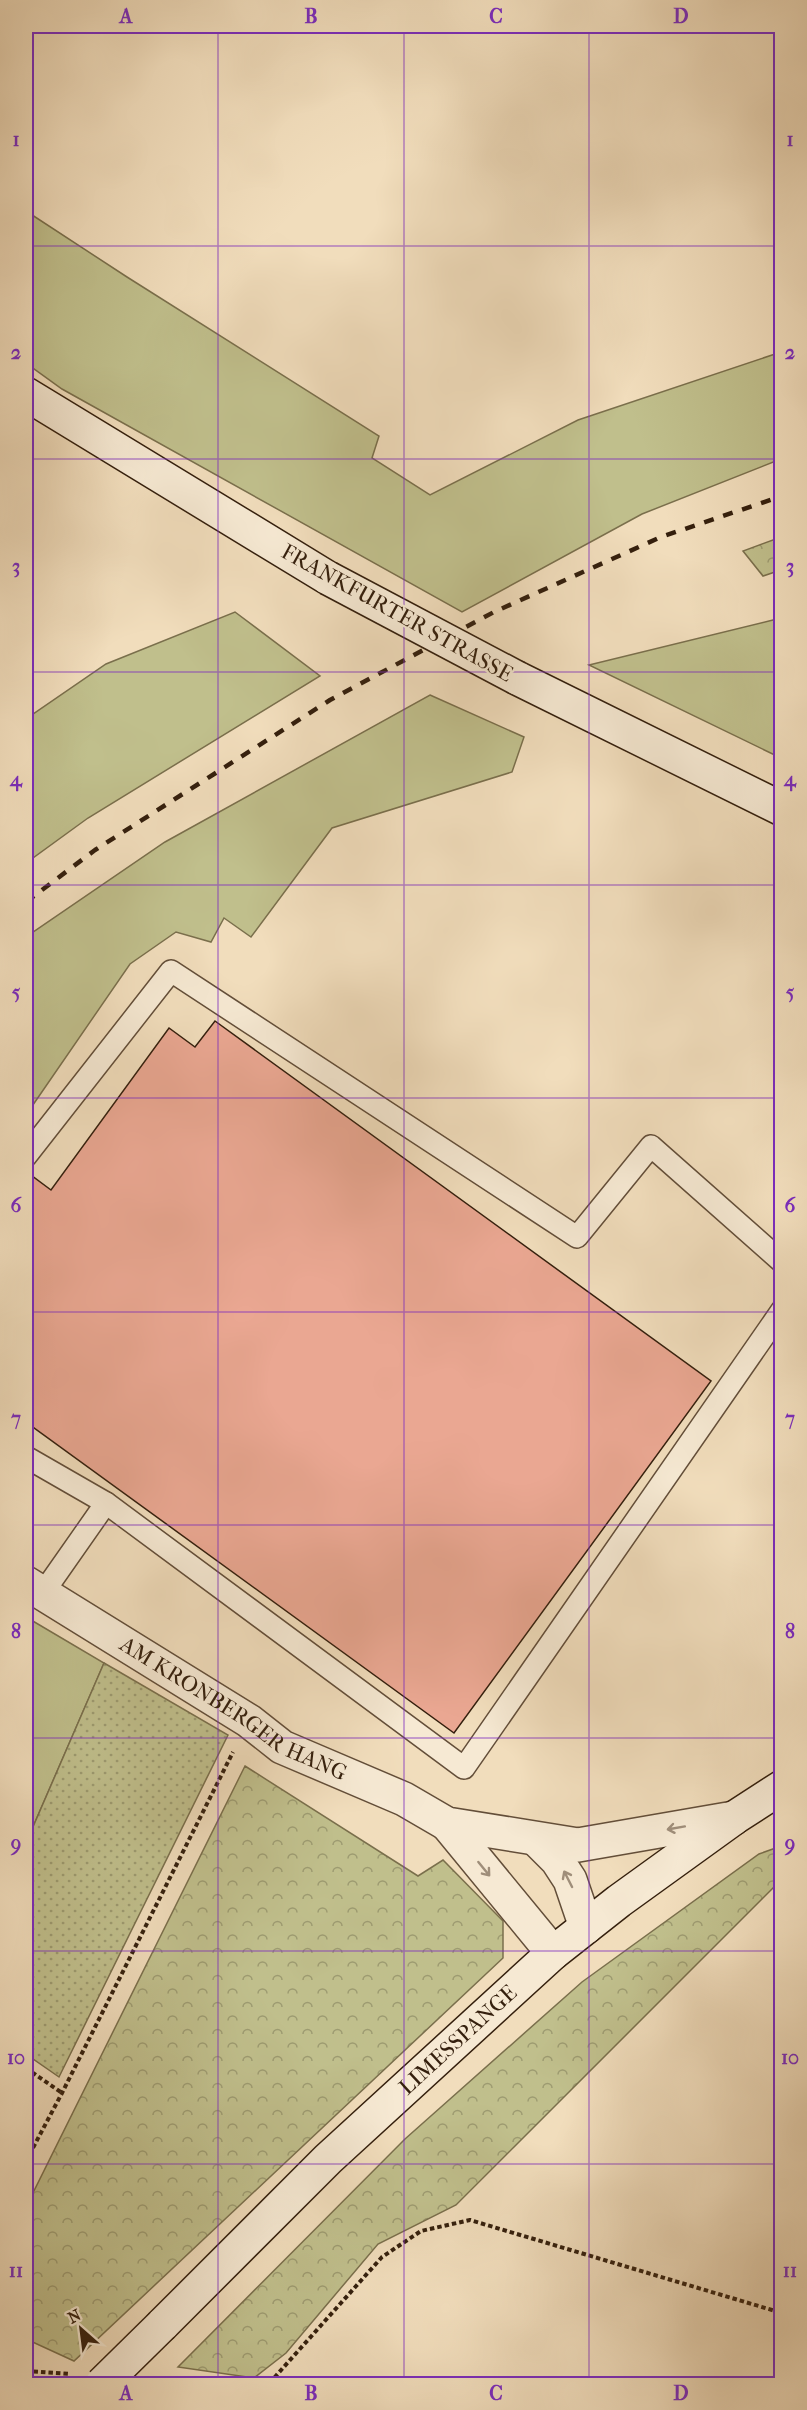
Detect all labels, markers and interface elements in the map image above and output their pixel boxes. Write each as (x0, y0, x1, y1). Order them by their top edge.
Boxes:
text: A (118, 5, 134, 28)
text: B (304, 5, 318, 28)
text: C (489, 5, 503, 28)
text: D (673, 5, 689, 28)
text: 1 (12, 128, 20, 151)
text: 1 (786, 128, 794, 151)
text: 2 (11, 341, 21, 364)
text: 2 (785, 341, 795, 364)
street label: FRANKFURTER STRASSE (277, 539, 517, 687)
text: 3 (12, 555, 20, 578)
text: 3 (786, 555, 794, 578)
text: 4 (9, 768, 23, 792)
text: 4 (783, 768, 797, 792)
text: 5 (12, 981, 21, 1004)
text: 5 (786, 981, 795, 1004)
text: 6 (11, 1194, 23, 1217)
text: 6 (785, 1194, 797, 1217)
text: 7 (10, 1407, 21, 1430)
text: 7 (784, 1407, 795, 1430)
text: 8 (11, 1620, 21, 1643)
text: 8 (785, 1620, 795, 1643)
street label: AM KRONBERGER HANG (114, 1631, 351, 1786)
one-way arrow (667, 1823, 687, 1834)
text: 9 (10, 1833, 21, 1856)
text: 9 (784, 1833, 795, 1856)
one-way arrow (478, 1861, 491, 1877)
one-way arrow (562, 1871, 574, 1888)
street label: LIMESSPANGE (394, 1980, 522, 2100)
text: 10 (7, 2046, 25, 2069)
text: 10 (781, 2046, 799, 2069)
text: 11 (9, 2259, 23, 2282)
text: 11 (783, 2259, 797, 2282)
north arrow (51, 2299, 111, 2359)
text: N (64, 2305, 85, 2327)
text: A (118, 2382, 134, 2405)
text: B (304, 2382, 318, 2405)
text: C (489, 2382, 503, 2405)
text: D (673, 2382, 689, 2405)

